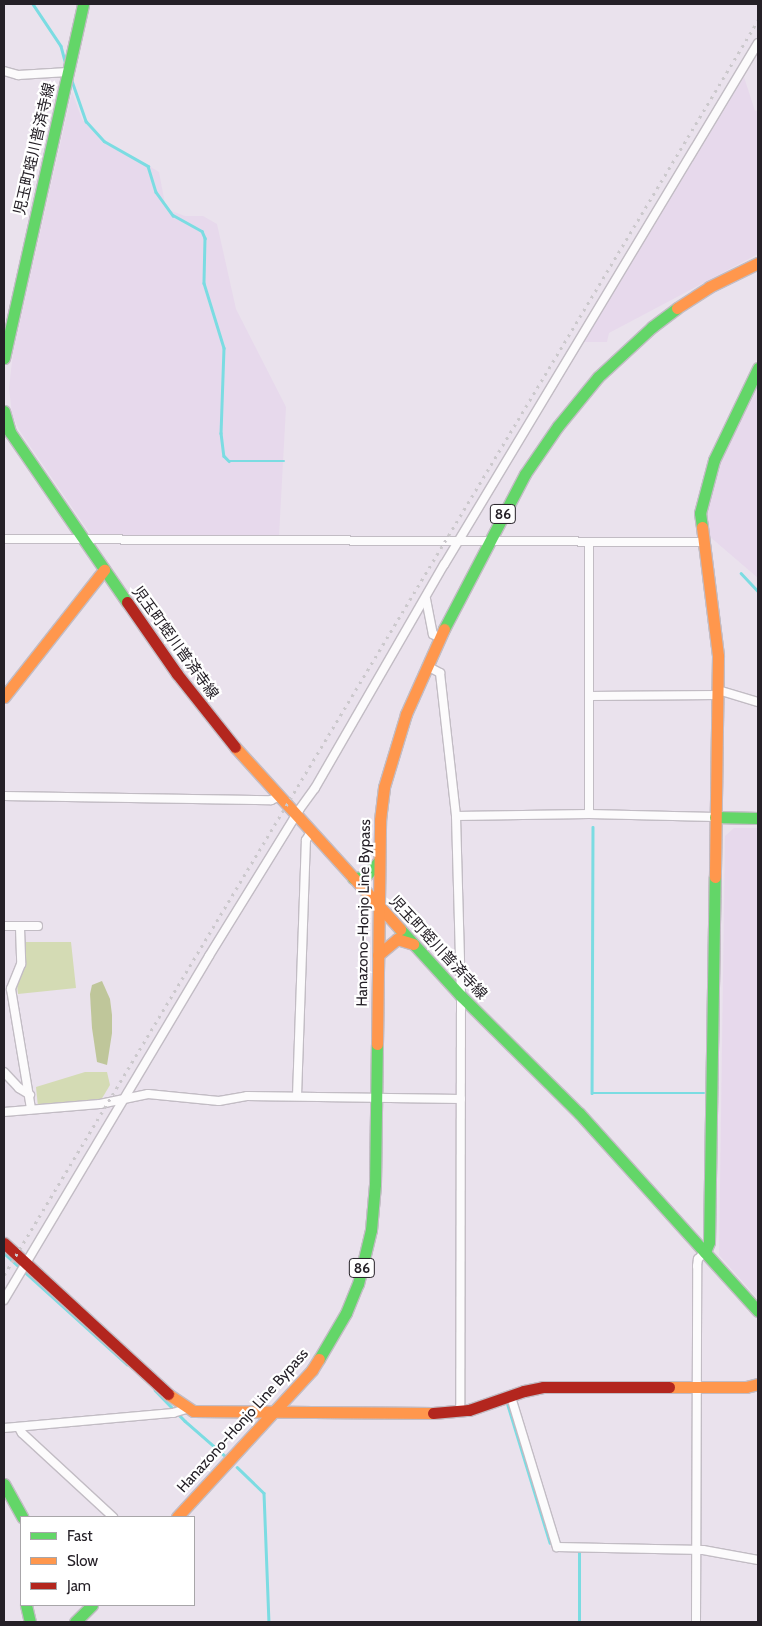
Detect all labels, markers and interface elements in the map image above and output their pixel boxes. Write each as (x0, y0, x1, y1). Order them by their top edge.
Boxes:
street label: 児玉町蛭川普済寺線 (11, 81, 59, 217)
road number: 86 (489, 502, 517, 526)
street label: 児玉町蛭川普済寺線 (128, 583, 222, 703)
street label: Hanazono-Honjo Line Bypass (353, 819, 375, 1007)
street label: 児玉町蛭川普済寺線 (385, 892, 491, 1004)
road number: 86 (348, 1256, 376, 1280)
street label: Hanazono-Honjo Line Bypass (174, 1345, 312, 1497)
legend (20, 1516, 195, 1606)
text: Fast (67, 1527, 92, 1545)
text: Slow (67, 1552, 98, 1570)
text: Jam (67, 1577, 91, 1595)

